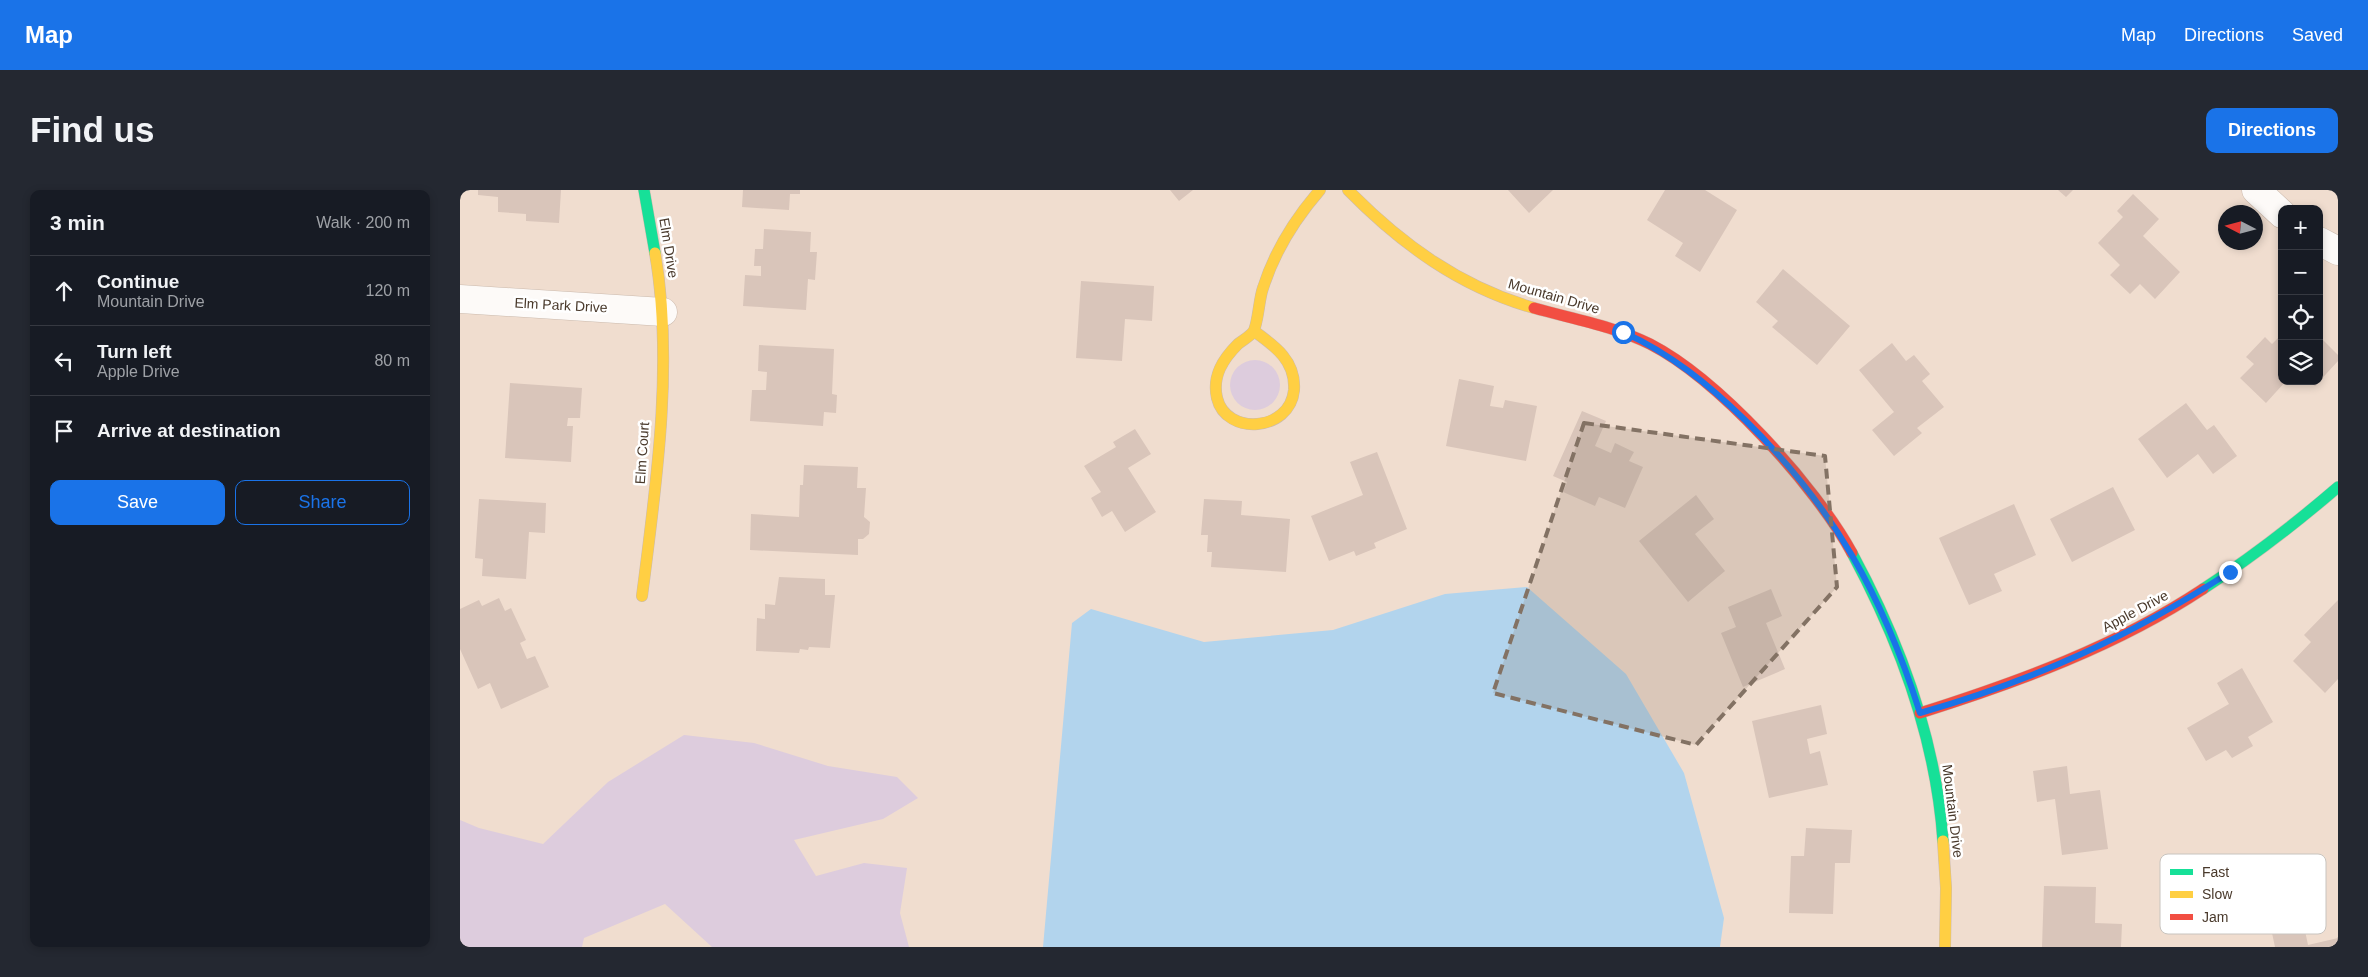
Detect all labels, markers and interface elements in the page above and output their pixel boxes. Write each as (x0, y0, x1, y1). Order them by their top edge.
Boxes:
text: Map (25, 21, 73, 48)
text: Map (2121, 25, 2156, 45)
text: Directions (2184, 25, 2264, 45)
text: Saved (2292, 25, 2343, 45)
button: Directions (2206, 108, 2338, 153)
text: Find us (30, 110, 154, 149)
north arrow (2218, 205, 2263, 250)
map controls (2278, 205, 2323, 385)
button: + (2278, 205, 2323, 250)
text: 3 min (50, 211, 105, 234)
text: Walk · 200 m (316, 214, 410, 231)
street label: Elm Drive (656, 217, 682, 279)
button: − (2278, 250, 2323, 295)
text: Continue (97, 271, 179, 292)
street label: Mountain Drive (1507, 275, 1602, 317)
icon: ahead (50, 277, 78, 305)
text: 120 m (366, 282, 410, 299)
text: Mountain Drive (97, 293, 205, 310)
street label: Elm Park Drive (514, 295, 608, 315)
button: locate (2278, 295, 2323, 340)
route start (1612, 321, 1635, 344)
button: layers (2278, 340, 2323, 385)
text: Turn left (97, 341, 172, 362)
icon: left (50, 347, 78, 375)
text: 80 m (374, 352, 410, 369)
text: Apple Drive (97, 363, 180, 380)
icon: arrive (50, 417, 78, 445)
text: Arrive at destination (97, 420, 281, 441)
street label: Elm Court (632, 421, 652, 485)
button: Save (50, 480, 225, 525)
button: Share (235, 480, 410, 525)
route end (2219, 561, 2242, 584)
street label: Apple Drive (2099, 587, 2171, 635)
street label: Mountain Drive (1939, 763, 1967, 859)
legend (2160, 854, 2326, 934)
text: Fast (2202, 864, 2229, 880)
text: Slow (2202, 886, 2233, 902)
text: Jam (2202, 909, 2228, 925)

